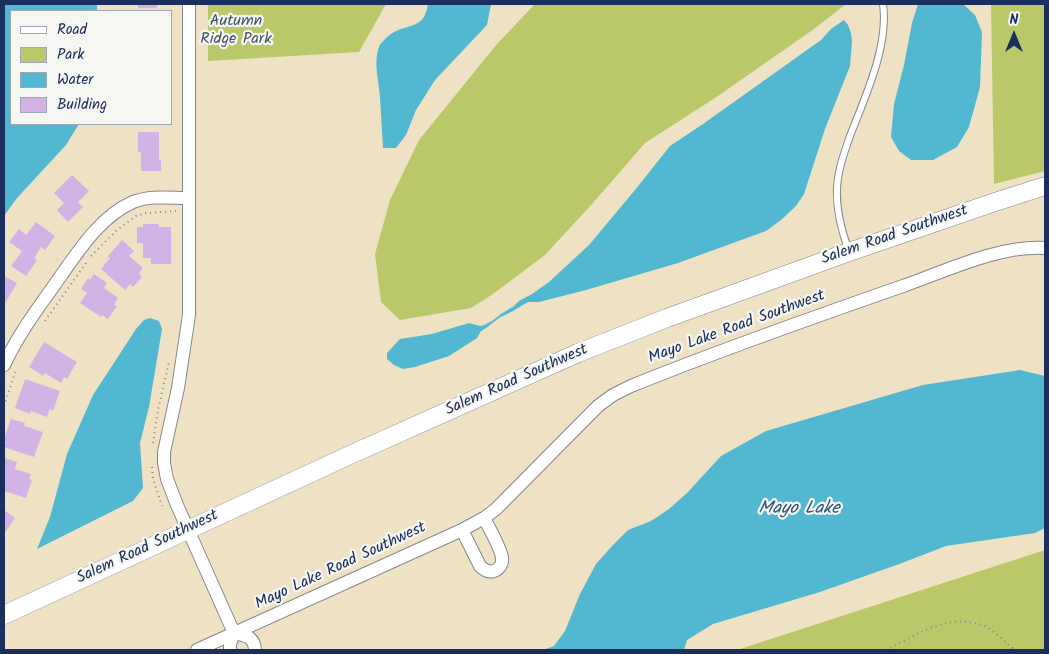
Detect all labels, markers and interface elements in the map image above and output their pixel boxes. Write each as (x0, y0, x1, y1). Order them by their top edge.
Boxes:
text: N (1010, 9, 1018, 31)
legend (10, 10, 172, 125)
north arrow (989, 10, 1039, 60)
park label: Autumn Ridge Park (200, 12, 272, 50)
text: Road (57, 18, 87, 42)
text: Park (57, 43, 84, 67)
text: Water (57, 68, 93, 92)
text: Building (57, 93, 107, 117)
street label: Salem Road Southwest (819, 202, 971, 270)
street label: Mayo Lake Road Southwest (646, 287, 828, 369)
street label: Salem Road Southwest (443, 341, 591, 421)
water label: Mayo Lake (758, 499, 840, 521)
street label: Salem Road Southwest (74, 507, 222, 589)
street label: Mayo Lake Road Southwest (253, 519, 429, 615)

